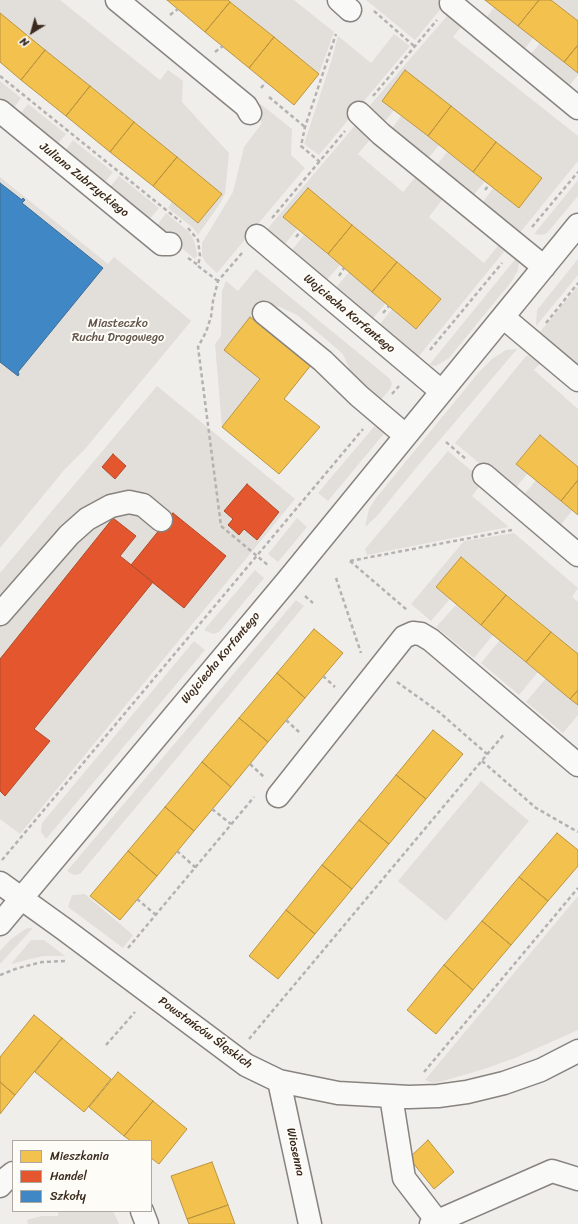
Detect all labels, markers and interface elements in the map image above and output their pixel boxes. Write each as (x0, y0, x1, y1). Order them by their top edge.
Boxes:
north arrow (12, 12, 52, 52)
text: N (16, 32, 33, 52)
street label: Juliana Zubrzyckiego (36, 140, 132, 220)
street label: Wojciecha Korfantego (300, 272, 398, 356)
park label: Miasteczko Ruchu Drogowego (72, 317, 164, 345)
street label: Wojciecha Korfantego (179, 609, 263, 707)
street label: Powstańców Śląskich (155, 994, 255, 1072)
street label: Wiosenna (283, 1127, 307, 1177)
legend (12, 1140, 152, 1212)
text: Mieszkania (50, 1145, 109, 1167)
text: Handel (50, 1165, 87, 1187)
text: Szkoły (50, 1185, 86, 1207)

